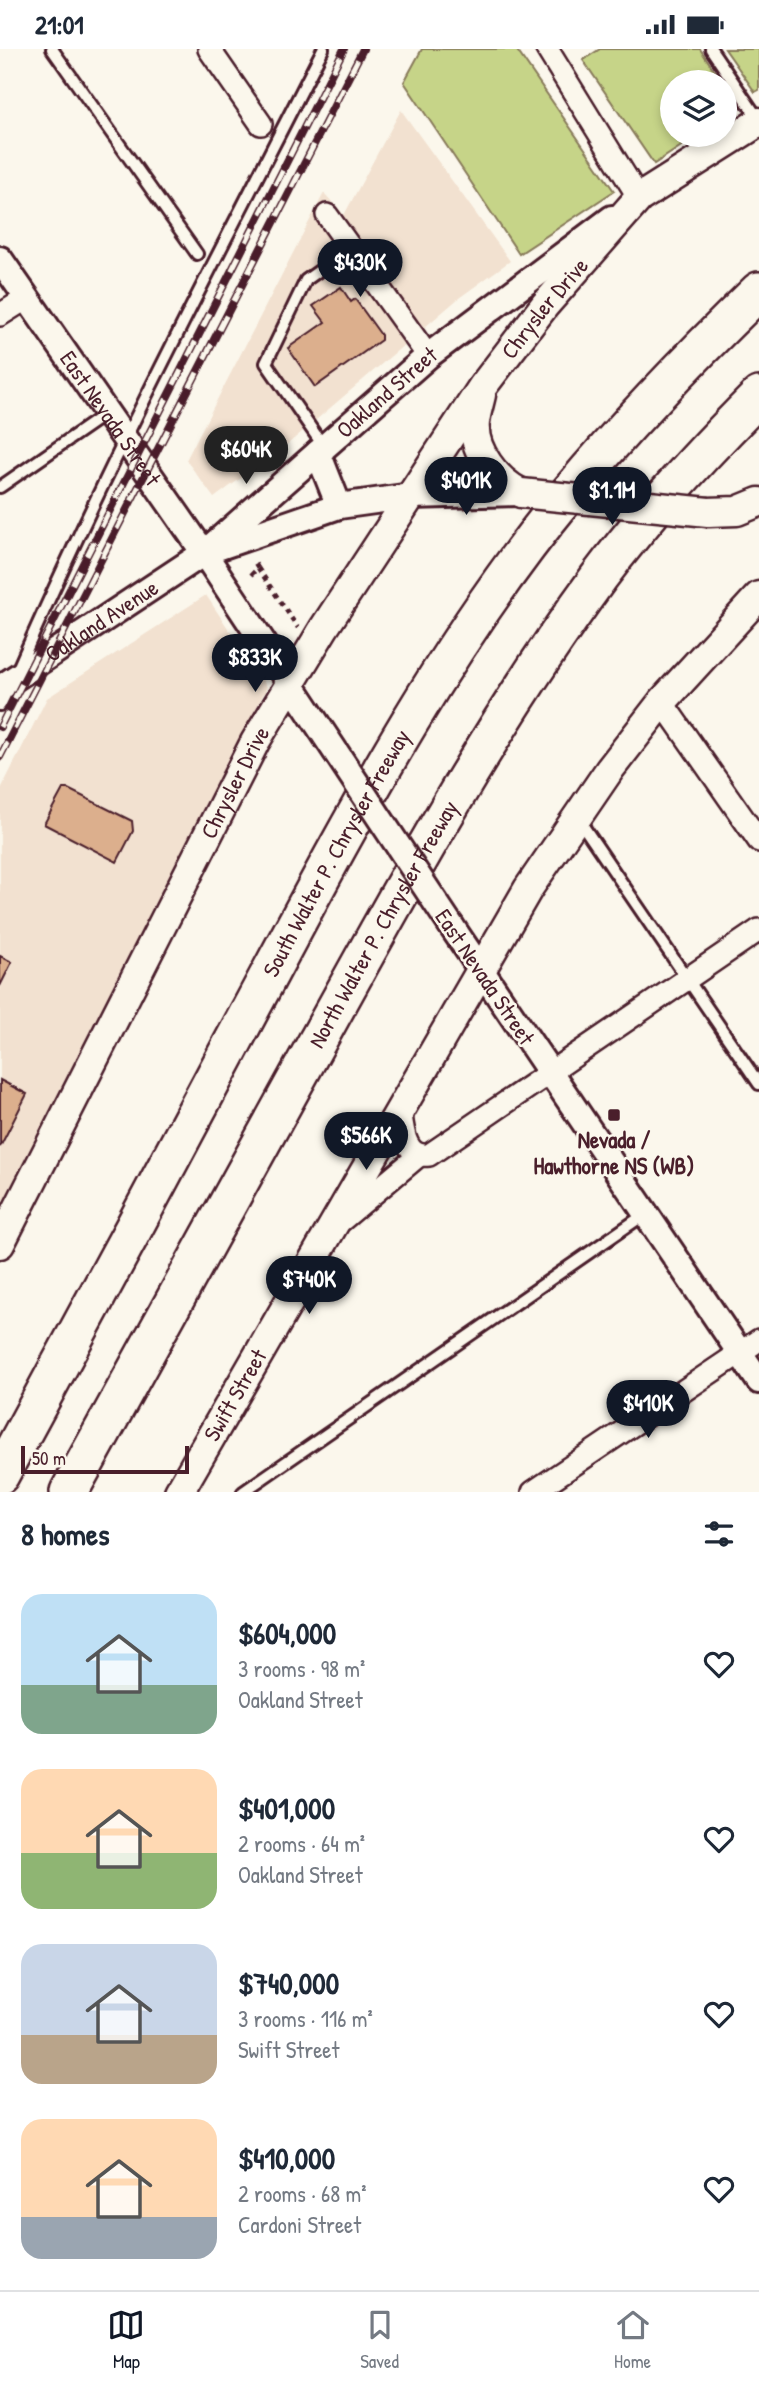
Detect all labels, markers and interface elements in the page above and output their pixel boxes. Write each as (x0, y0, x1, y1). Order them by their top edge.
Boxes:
text: 21:01 (35, 7, 84, 42)
map controls (660, 70, 737, 147)
button: layers (660, 70, 737, 147)
pin: $430K (311, 239, 409, 299)
text: $430K (334, 246, 386, 277)
street label: Chrysler Drive (493, 251, 595, 365)
street label: Oakland Street (329, 338, 444, 445)
street label: East Nevada Street (53, 344, 169, 493)
pin: $604K (197, 427, 295, 486)
text: $604K (220, 433, 272, 464)
pin: $401K (417, 457, 515, 517)
text: $401K (441, 464, 491, 495)
pin: $1.1M (563, 468, 661, 527)
text: $1.1M (589, 474, 635, 505)
street label: Oakland Avenue (39, 572, 164, 669)
pin: $833K (206, 635, 304, 694)
text: $833K (228, 641, 282, 672)
street label: Chrysler Drive (193, 720, 276, 844)
street label: South Walter P. Chrysler Freeway (255, 723, 417, 982)
street label: North Walter P. Chrysler Freeway (301, 794, 465, 1053)
street label: East Nevada Street (428, 903, 543, 1052)
marker: Nevada / Hawthorne NS (WB) (606, 1107, 622, 1123)
pin: $566K (317, 1113, 415, 1172)
text: $566K (340, 1119, 392, 1150)
place label: Nevada / Hawthorne NS (WB) (534, 1124, 694, 1181)
pin: $740K (260, 1257, 358, 1316)
text: $740K (282, 1263, 336, 1294)
street label: Swift Street (196, 1342, 274, 1446)
pin: $410K (599, 1381, 697, 1440)
text: $410K (623, 1387, 673, 1418)
scale bar (21, 1443, 189, 1475)
text: 50 m (32, 1445, 66, 1471)
text: 8 homes (21, 1514, 109, 1554)
icon: filters (700, 1515, 738, 1553)
text: $604,000 (238, 1613, 336, 1653)
icon: home (77, 1622, 161, 1706)
icon: heart (700, 1645, 738, 1683)
text: 3 rooms · 98 m² (238, 1653, 365, 1684)
text: Oakland Street (238, 1684, 363, 1715)
text: $401,000 (238, 1788, 335, 1828)
icon: home (77, 1797, 161, 1881)
icon: heart (700, 1820, 738, 1858)
text: 2 rooms · 64 m² (238, 1828, 365, 1859)
text: Oakland Street (238, 1859, 363, 1890)
text: $740,000 (238, 1963, 339, 2003)
icon: home (77, 1972, 161, 2056)
icon: heart (700, 1995, 738, 2033)
text: 3 rooms · 116 m² (238, 2003, 373, 2034)
text: Swift Street (238, 2034, 339, 2065)
text: $410,000 (238, 2138, 335, 2178)
icon: home (77, 2147, 161, 2231)
icon: heart (700, 2170, 738, 2208)
text: 2 rooms · 68 m² (238, 2178, 366, 2209)
text: Cardoni Street (238, 2209, 361, 2240)
tab: Map (107, 2306, 145, 2374)
tab: Saved (360, 2306, 399, 2374)
tab: Home (614, 2306, 652, 2374)

